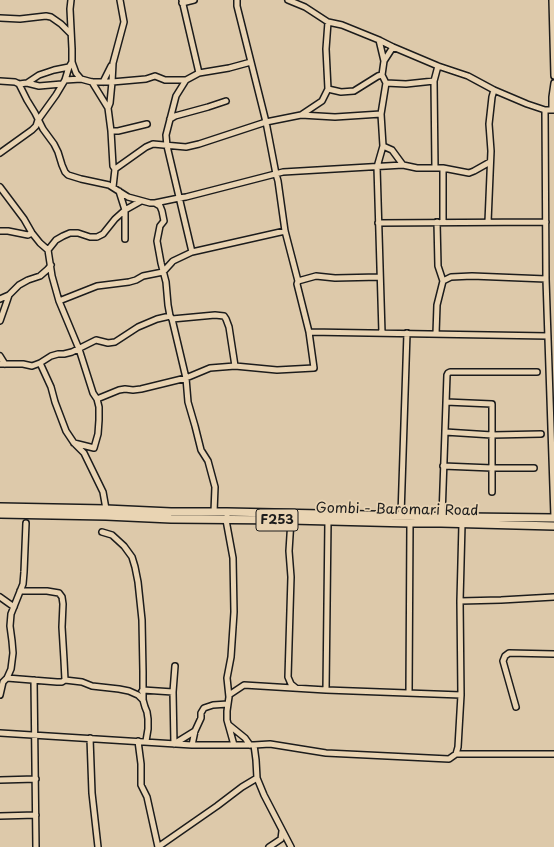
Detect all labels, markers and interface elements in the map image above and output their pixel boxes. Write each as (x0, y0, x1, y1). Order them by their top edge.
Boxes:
street label: Gombi - Baromari Road (315, 500, 479, 520)
road number: F253 (256, 509, 298, 531)

